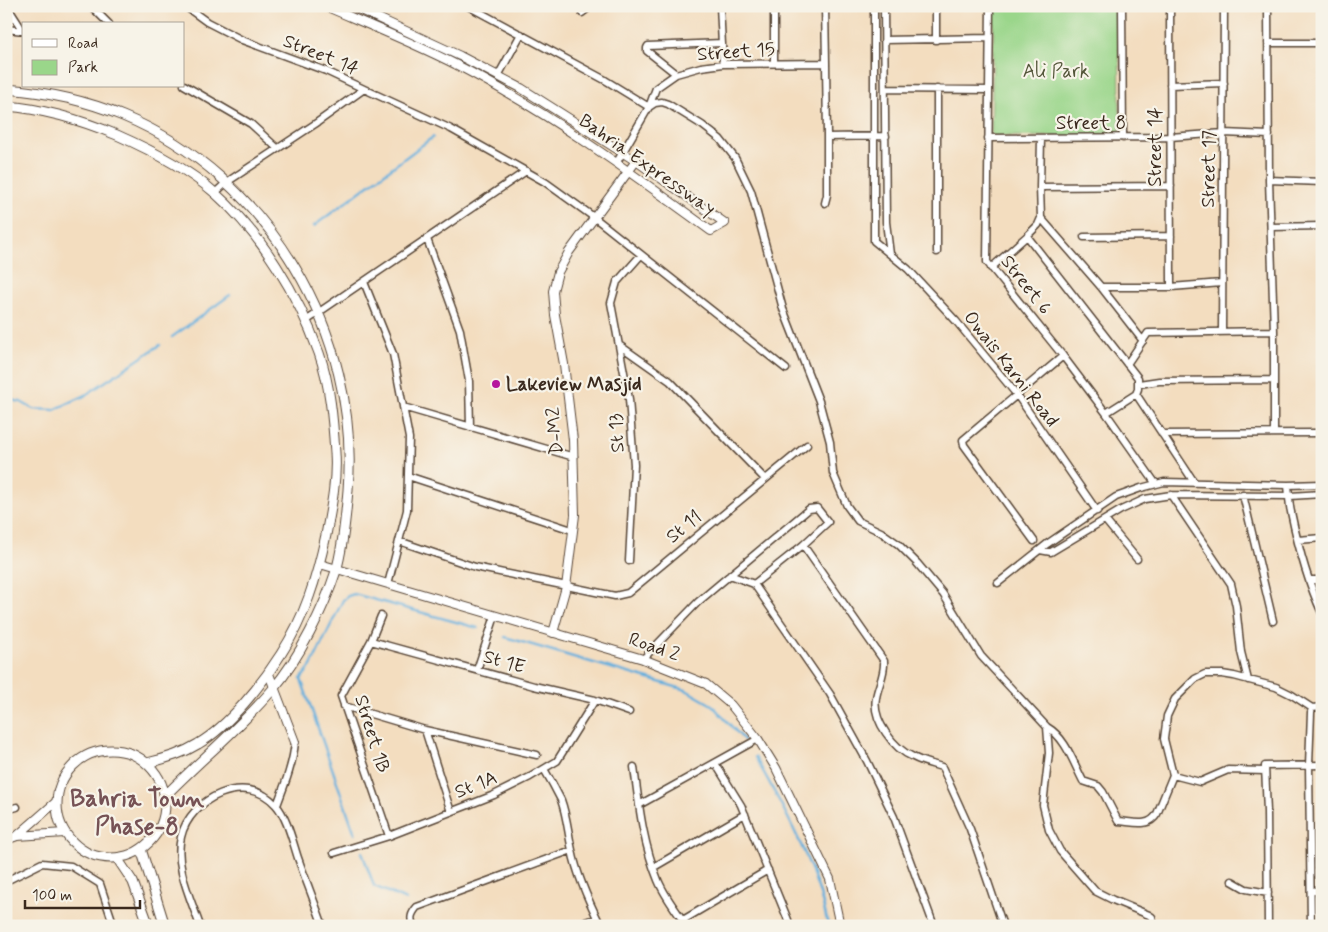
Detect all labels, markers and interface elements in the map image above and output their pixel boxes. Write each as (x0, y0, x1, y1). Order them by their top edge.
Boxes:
legend (22, 22, 185, 88)
street label: Street 14 (279, 29, 363, 81)
text: Road (68, 34, 98, 54)
street label: Street 15 (696, 37, 776, 67)
text: Park (68, 58, 98, 78)
park label: Ali Park (1023, 59, 1089, 84)
street label: Street 14 (1143, 107, 1168, 187)
street label: Bahria Expressway (573, 108, 720, 222)
street label: Street 8 (1056, 111, 1126, 136)
street label: Street 17 (1196, 130, 1222, 208)
street label: Street 6 (995, 250, 1057, 320)
street label: Owais Karni Road (958, 306, 1064, 432)
place label: Lakeview Masjid (506, 372, 642, 397)
marker: Lakeview Masjid (490, 378, 502, 390)
street label: D-M2 (540, 406, 570, 456)
street label: St 13 (603, 413, 631, 453)
street label: St 11 (661, 505, 707, 549)
street label: Road 2 (625, 627, 683, 667)
street label: St 1E (480, 644, 528, 680)
street label: Street 1B (348, 692, 396, 776)
street label: St 1A (451, 765, 501, 805)
district label: Bahria Town Phase-8 (70, 784, 204, 843)
scale bar (25, 877, 140, 909)
text: 100 m (32, 886, 72, 906)

